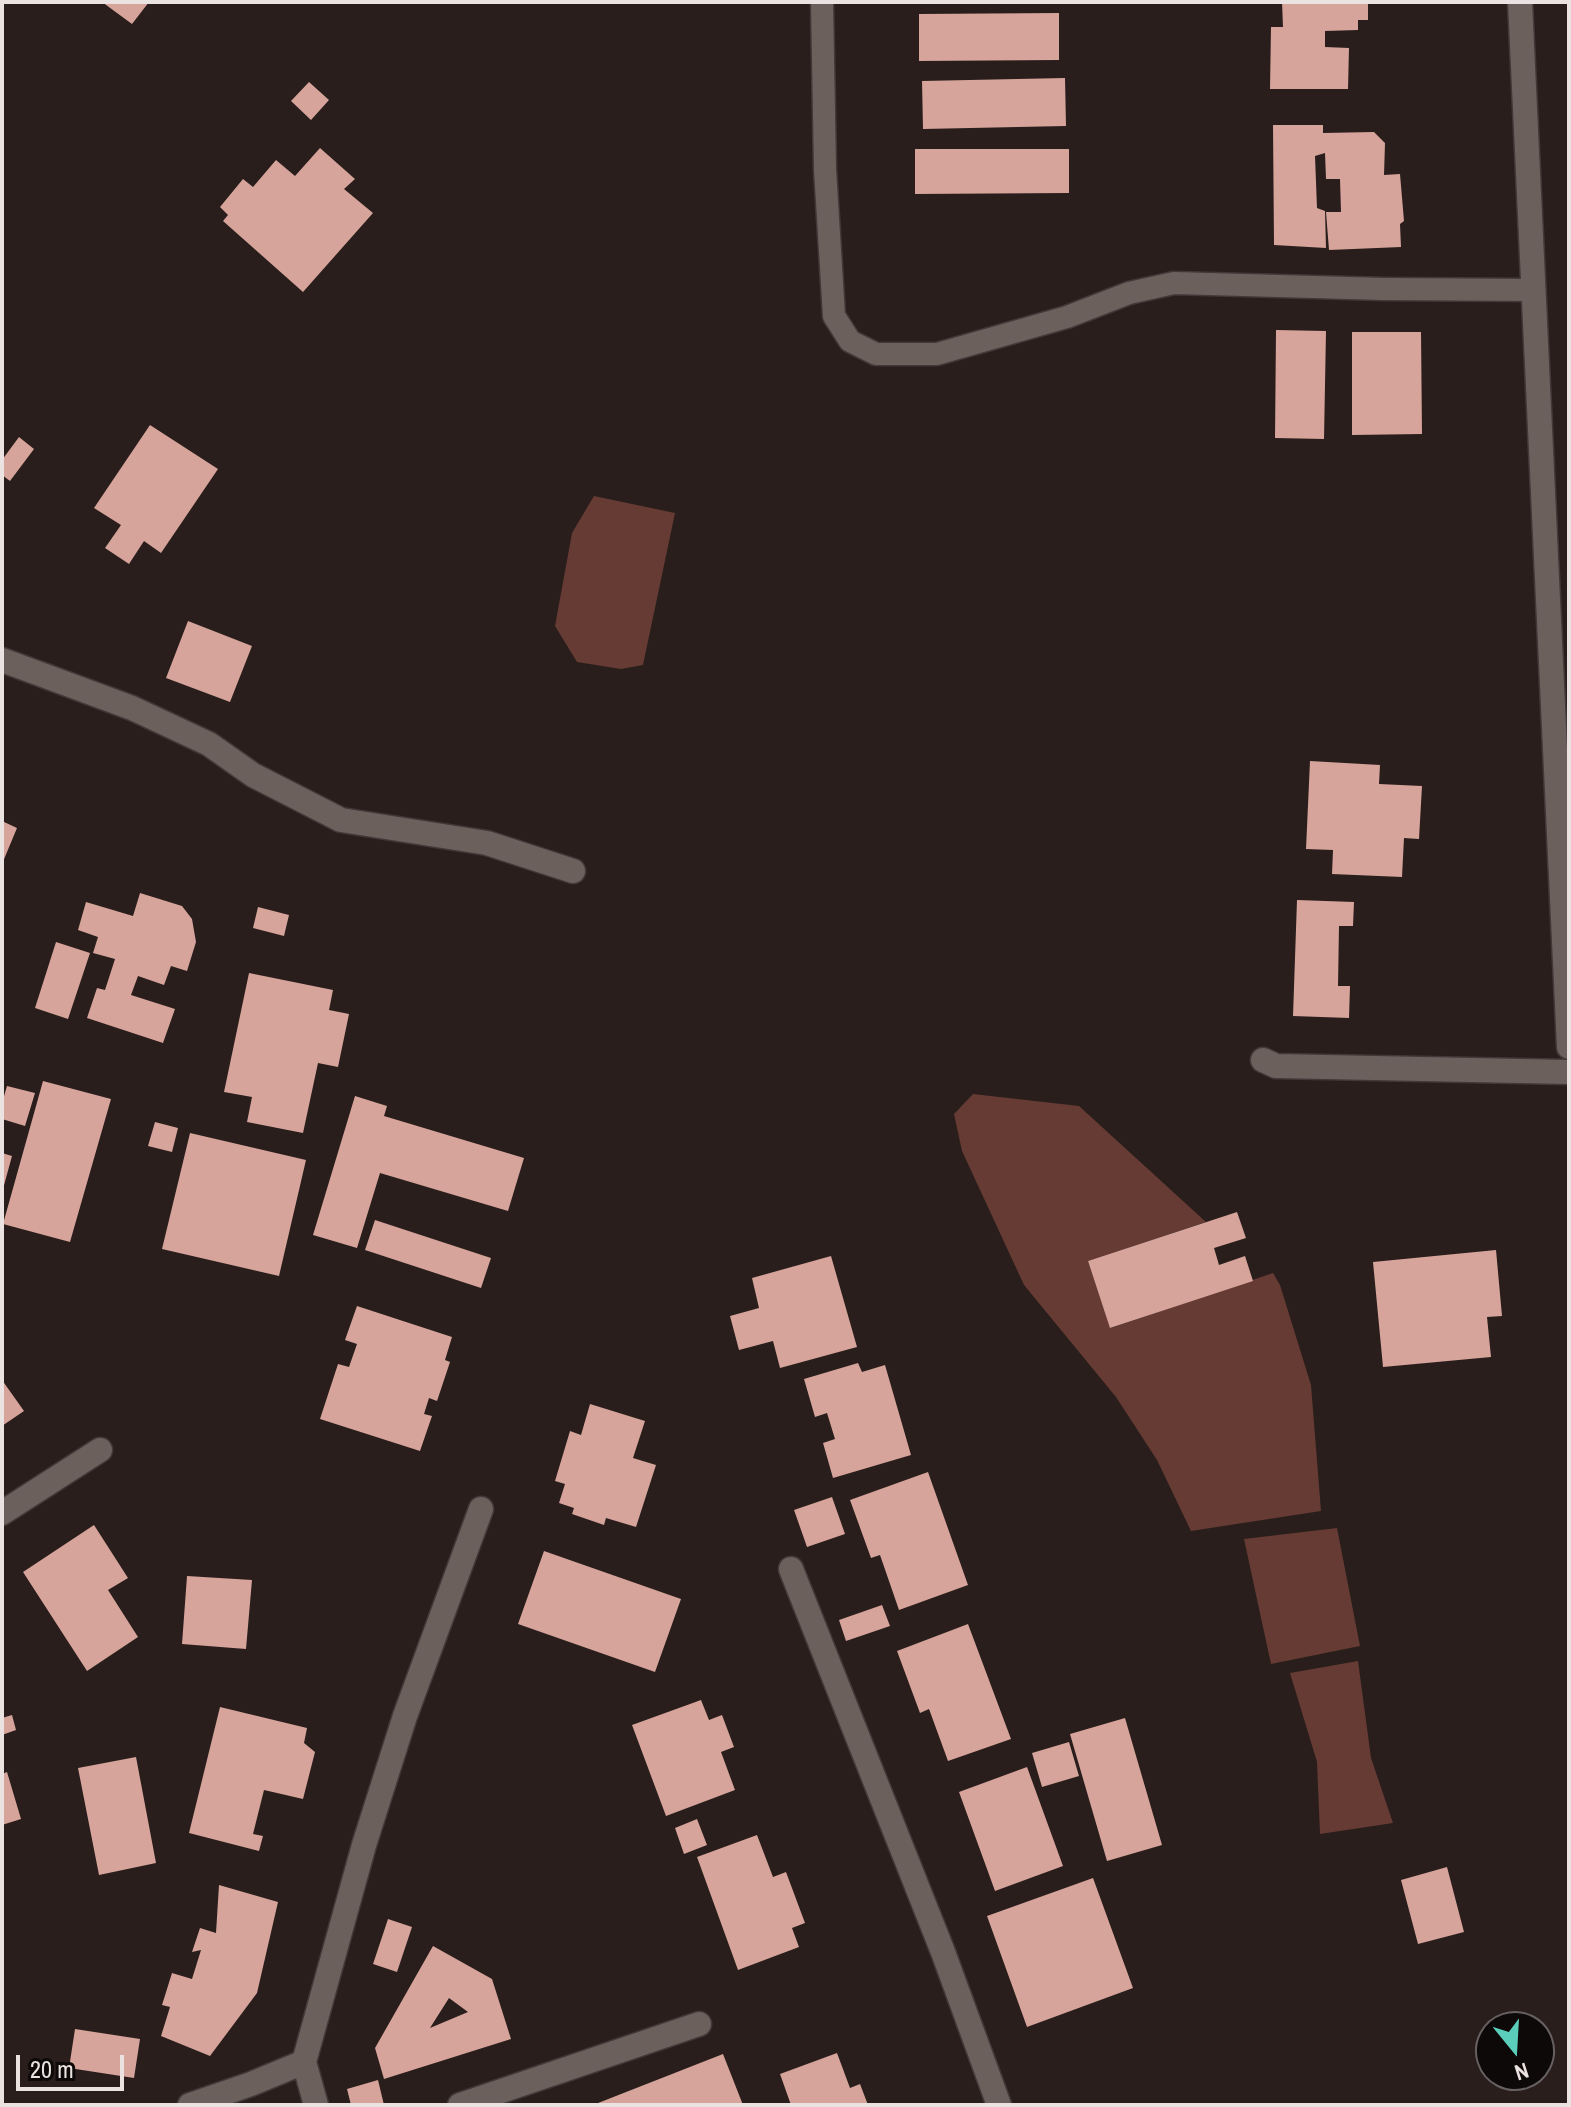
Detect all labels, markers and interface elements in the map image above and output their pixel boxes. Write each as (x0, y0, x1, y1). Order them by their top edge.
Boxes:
north arrow (1475, 2011, 1555, 2091)
scale bar (20, 2039, 128, 2089)
text: 20 m (30, 2053, 74, 2085)
text: N (1511, 2056, 1533, 2088)

